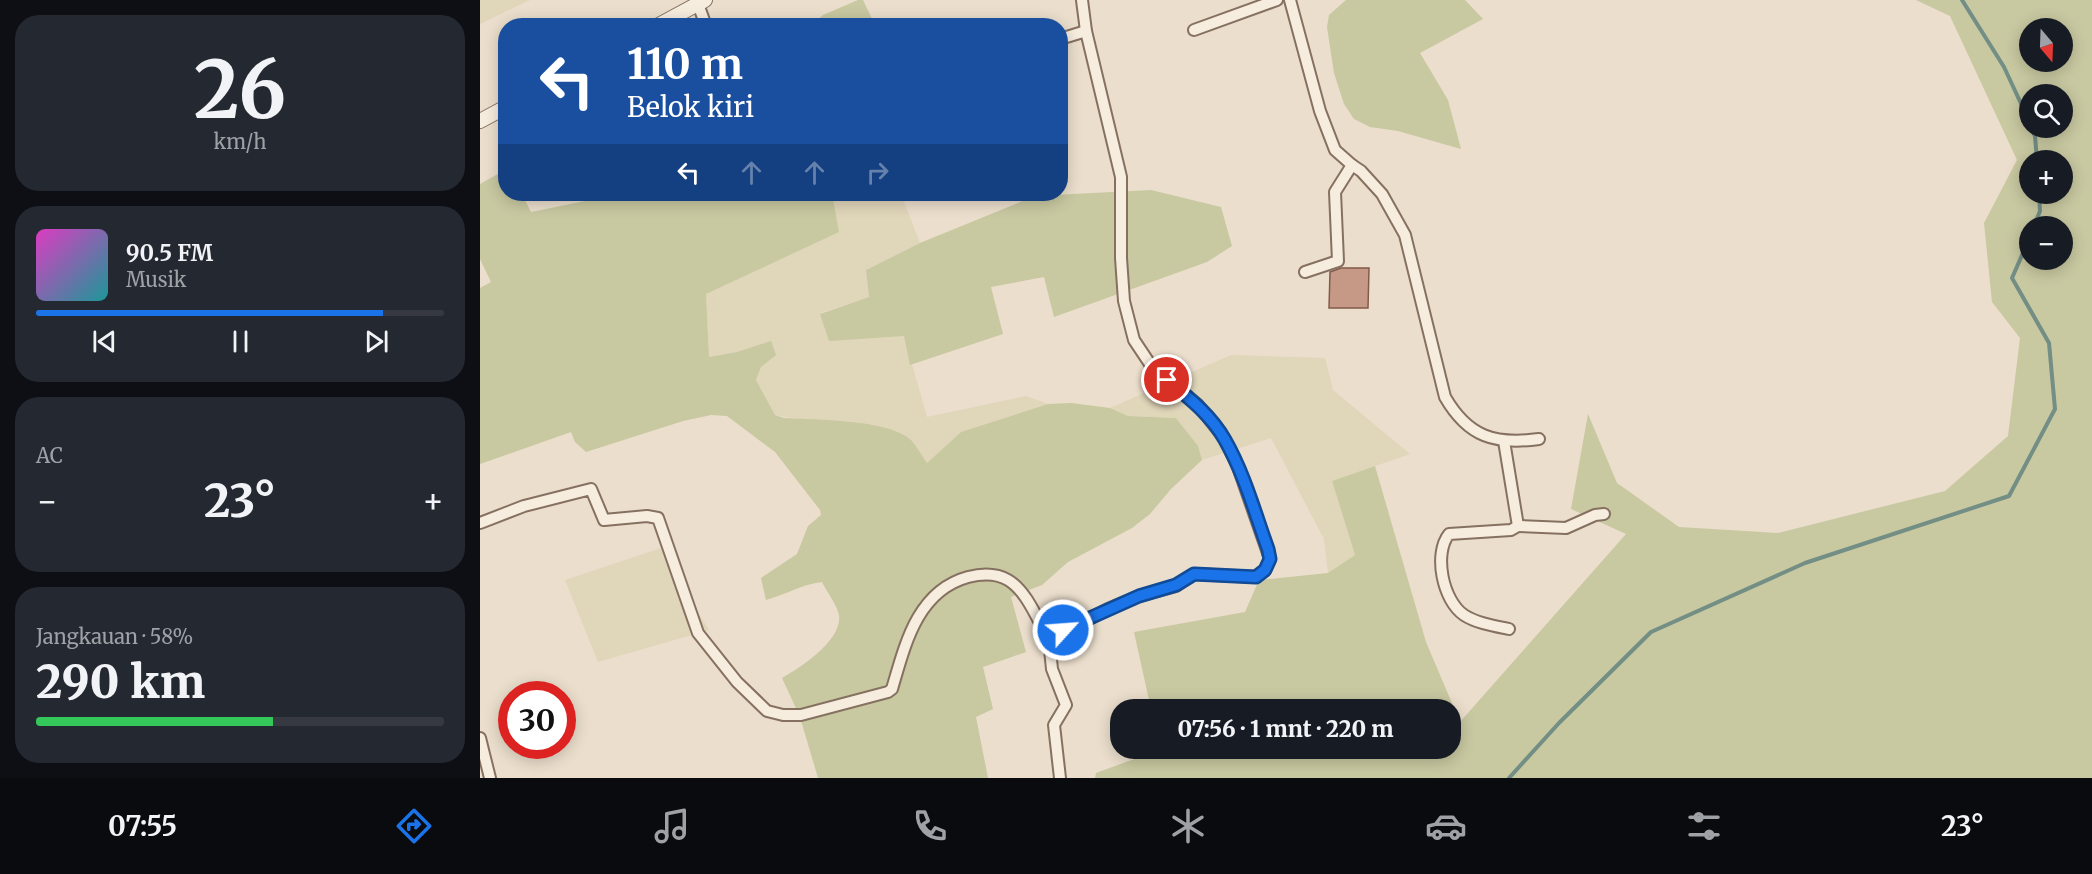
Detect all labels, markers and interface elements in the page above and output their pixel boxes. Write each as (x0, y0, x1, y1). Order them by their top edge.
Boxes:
north arrow (2019, 18, 2073, 72)
map controls (2019, 18, 2073, 270)
text: 110 m (627, 38, 743, 90)
text: 26 (194, 41, 286, 139)
icon: left (528, 42, 606, 120)
button: search (2019, 84, 2073, 138)
text: Belok kiri (627, 90, 754, 124)
text: km/h (214, 129, 266, 154)
button: + (2019, 150, 2073, 204)
icon: left (672, 156, 705, 189)
icon: ahead (735, 156, 768, 189)
icon: ahead (798, 156, 831, 189)
icon: right (861, 156, 894, 189)
button: − (2019, 216, 2073, 270)
text: 90.5 FM (126, 239, 213, 267)
text: Musik (126, 267, 186, 292)
icon: previous (88, 325, 121, 358)
icon: pause (224, 325, 257, 358)
icon: next (360, 325, 393, 358)
pin (1141, 354, 1192, 405)
icon: arrive (1150, 363, 1183, 396)
text: AC (36, 443, 63, 468)
text: 23° (204, 473, 276, 529)
text: − (36, 481, 58, 522)
text: + (422, 481, 444, 522)
position arrow (1031, 598, 1095, 662)
text: Jangkauan · 58% (36, 624, 193, 649)
text: 290 km (36, 654, 205, 710)
speed limit sign: 30 (498, 681, 576, 759)
text: 07:56 · 1 mnt · 220 m (1177, 715, 1394, 743)
icon: directions (393, 805, 435, 847)
icon: music (651, 805, 693, 847)
icon: phone (909, 805, 951, 847)
icon: climate (1167, 805, 1209, 847)
icon: car (1425, 805, 1467, 847)
icon: filters (1683, 805, 1725, 847)
text: 07:55 (108, 809, 177, 843)
text: 23° (1941, 809, 1984, 843)

